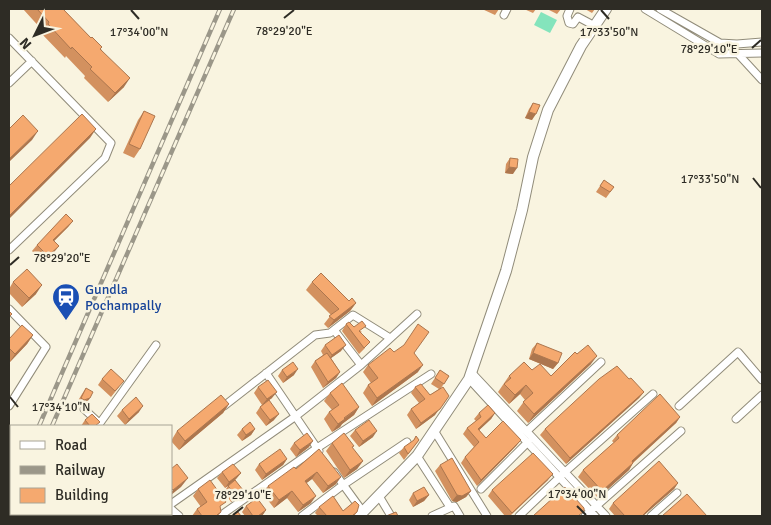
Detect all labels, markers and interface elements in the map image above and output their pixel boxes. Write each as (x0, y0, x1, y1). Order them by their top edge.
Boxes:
north arrow (10, 10, 60, 60)
text: 78°29'20"E (255, 24, 313, 39)
text: 17°34'00"N (110, 25, 168, 40)
text: 17°33'50"N (580, 25, 638, 40)
text: N (16, 34, 35, 53)
text: 78°29'10"E (680, 42, 738, 57)
text: 17°33'50"N (681, 172, 739, 187)
text: 78°29'20"E (33, 251, 91, 266)
place label: Gundla Pochampally (85, 281, 162, 314)
station icon: Gundla Pochampally (51, 282, 81, 321)
text: 17°34'10"N (32, 400, 90, 415)
legend (10, 425, 172, 515)
text: Road (55, 436, 87, 454)
text: Railway (55, 461, 105, 479)
text: Building (55, 486, 109, 504)
text: 17°34'00"N (548, 487, 606, 502)
text: 78°29'10"E (214, 488, 272, 503)

